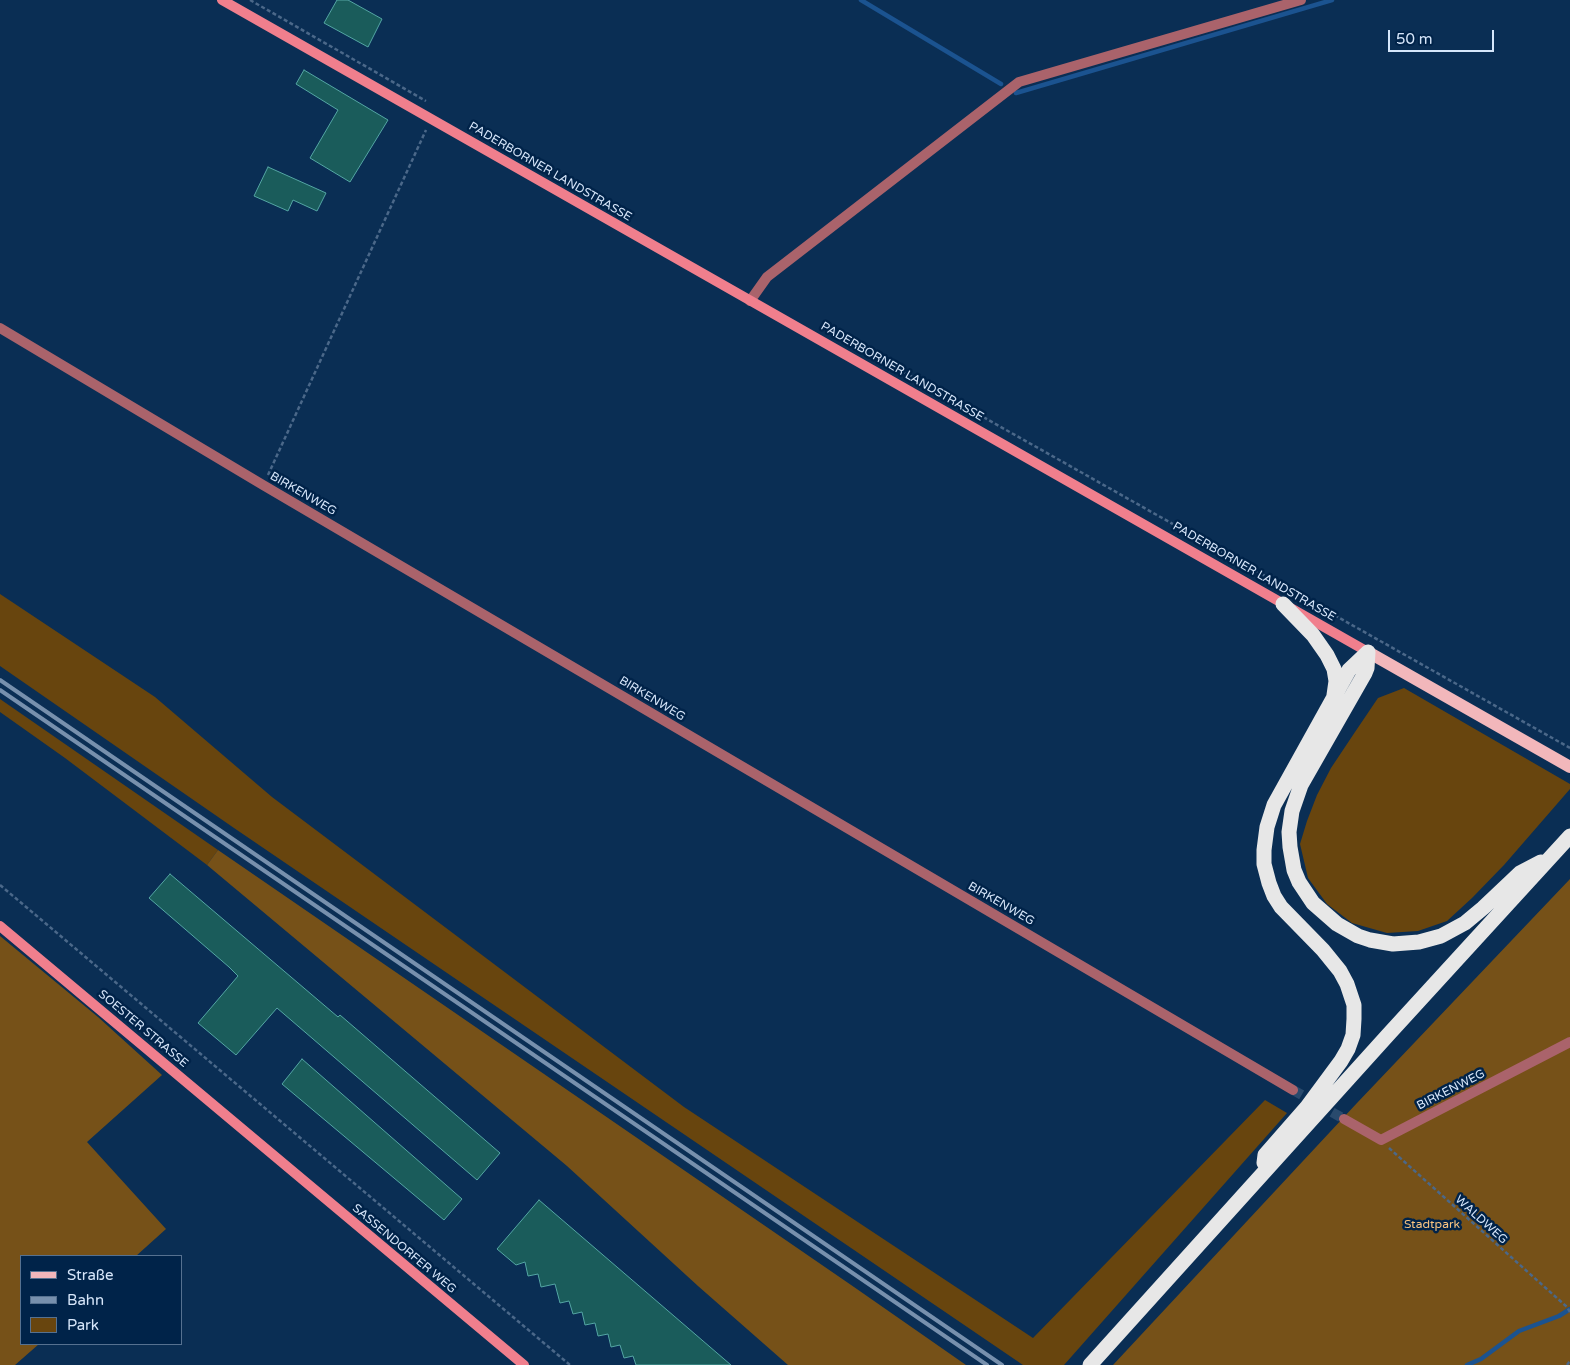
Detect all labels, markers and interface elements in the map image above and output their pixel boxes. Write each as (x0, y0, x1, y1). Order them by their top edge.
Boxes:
scale bar (1390, 20, 1496, 52)
text: 50 m (1396, 30, 1433, 48)
street label: PADERBORNER LANDSTRASSE (466, 119, 634, 225)
street label: PADERBORNER LANDSTRASSE (818, 319, 986, 425)
street label: BIRKENWEG (267, 469, 339, 519)
street label: PADERBORNER LANDSTRASSE (1170, 519, 1338, 625)
street label: BIRKENWEG (616, 674, 688, 724)
street label: BIRKENWEG (965, 879, 1037, 929)
street label: SOESTER STRASSE (95, 987, 191, 1071)
street label: BIRKENWEG (1415, 1067, 1487, 1113)
street label: WALDWEG (1452, 1193, 1510, 1247)
street label: SASSENDORFER WEG (349, 1201, 459, 1297)
park label: Stadtpark (1404, 1218, 1460, 1232)
legend (20, 1255, 182, 1345)
text: Straße (67, 1266, 113, 1284)
text: Bahn (67, 1291, 104, 1309)
text: Park (67, 1316, 99, 1334)

